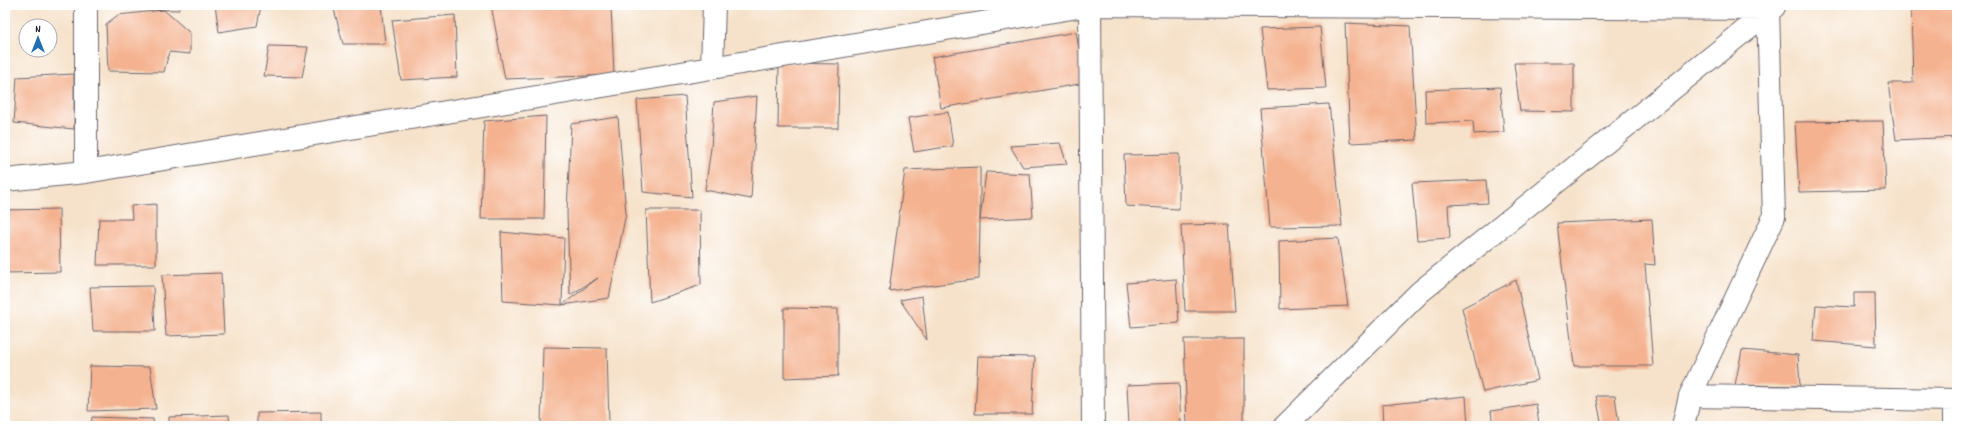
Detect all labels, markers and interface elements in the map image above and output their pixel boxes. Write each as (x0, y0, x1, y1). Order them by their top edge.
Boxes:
north arrow (18, 18, 58, 58)
text: N (35, 22, 41, 38)

